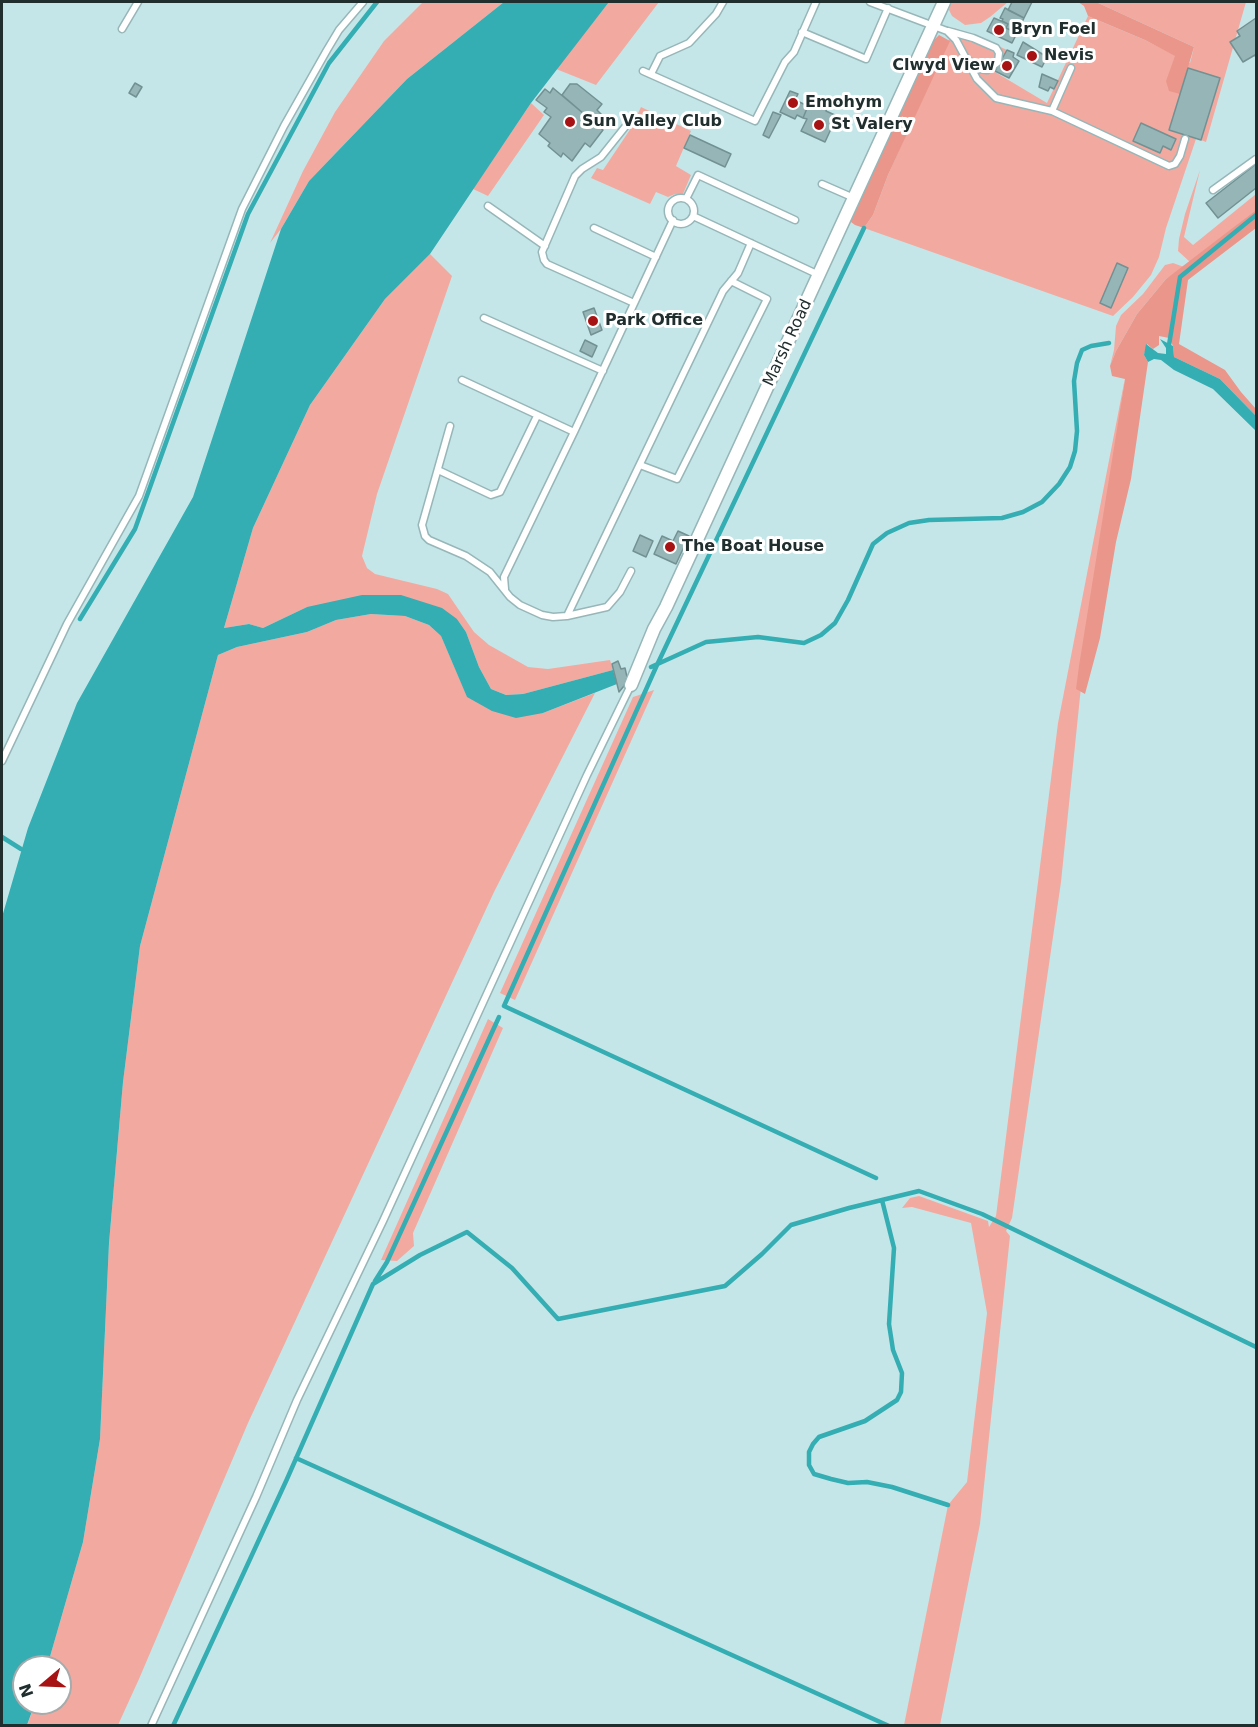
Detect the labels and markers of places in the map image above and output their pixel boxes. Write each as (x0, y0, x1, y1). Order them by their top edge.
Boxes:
place label: Bryn Foel (1011, 20, 1096, 40)
marker: Bryn Foel (992, 23, 1006, 37)
place label: Nevis (1044, 46, 1094, 66)
marker: Nevis (1025, 49, 1039, 63)
place label: Clwyd View (892, 56, 995, 76)
marker: Clwyd View (1000, 59, 1014, 73)
place label: Emohym (805, 93, 882, 113)
marker: Emohym (786, 96, 800, 110)
place label: Sun Valley Club (582, 112, 722, 132)
marker: Sun Valley Club (563, 115, 577, 129)
place label: St Valery (831, 115, 913, 135)
marker: St Valery (812, 118, 826, 132)
place label: Park Office (605, 311, 703, 331)
marker: Park Office (586, 314, 600, 328)
place label: The Boat House (682, 537, 824, 557)
marker: The Boat House (663, 540, 677, 554)

